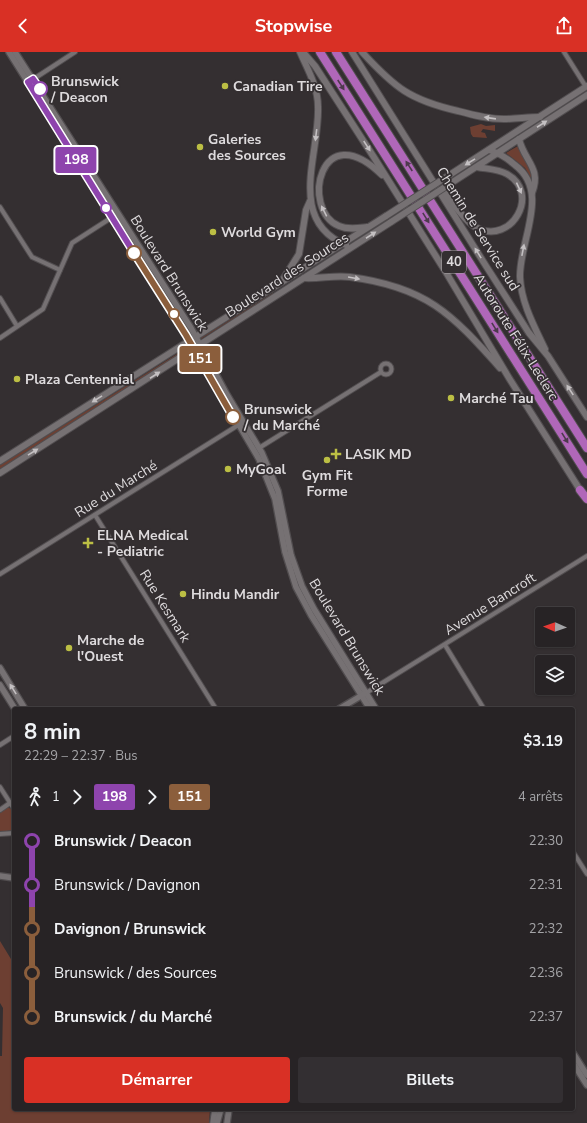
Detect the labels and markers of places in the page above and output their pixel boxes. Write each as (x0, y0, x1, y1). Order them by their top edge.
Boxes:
place label: Brunswick / Deacon (50, 72, 119, 107)
place label: Canadian Tire (233, 77, 323, 96)
marker: Brunswick / Deacon (32, 81, 48, 97)
marker: Canadian Tire (220, 81, 230, 91)
place label: Galeries des Sources (208, 130, 286, 165)
marker: Galeries des Sources (195, 142, 205, 152)
unlabelled marker (100, 202, 112, 214)
place label: World Gym (221, 223, 296, 242)
marker: World Gym (208, 227, 218, 237)
unlabelled marker (126, 245, 142, 261)
unlabelled marker (168, 308, 180, 320)
place label: Plaza Centennial (25, 370, 135, 389)
marker: Plaza Centennial (12, 374, 22, 384)
place label: Marché Tau (459, 389, 534, 408)
marker: Marché Tau (446, 393, 456, 403)
place label: Brunswick / du Marché (243, 400, 320, 435)
marker: Brunswick / du Marché (225, 409, 241, 425)
place label: LASIK MD (345, 445, 412, 464)
marker: LASIK MD (330, 448, 342, 460)
marker: Gym Fit Forme (322, 455, 332, 465)
place label: MyGoal (236, 460, 287, 479)
marker: MyGoal (223, 464, 233, 474)
place label: Gym Fit Forme (302, 466, 353, 501)
place label: ELNA Medical - Pediatric (97, 526, 189, 561)
marker: ELNA Medical - Pediatric (82, 537, 94, 549)
place label: Hindu Mandir (191, 585, 280, 604)
marker: Hindu Mandir (178, 589, 188, 599)
place label: Marche de l'Ouest (77, 631, 145, 666)
marker: Marche de l'Ouest (64, 643, 74, 653)

